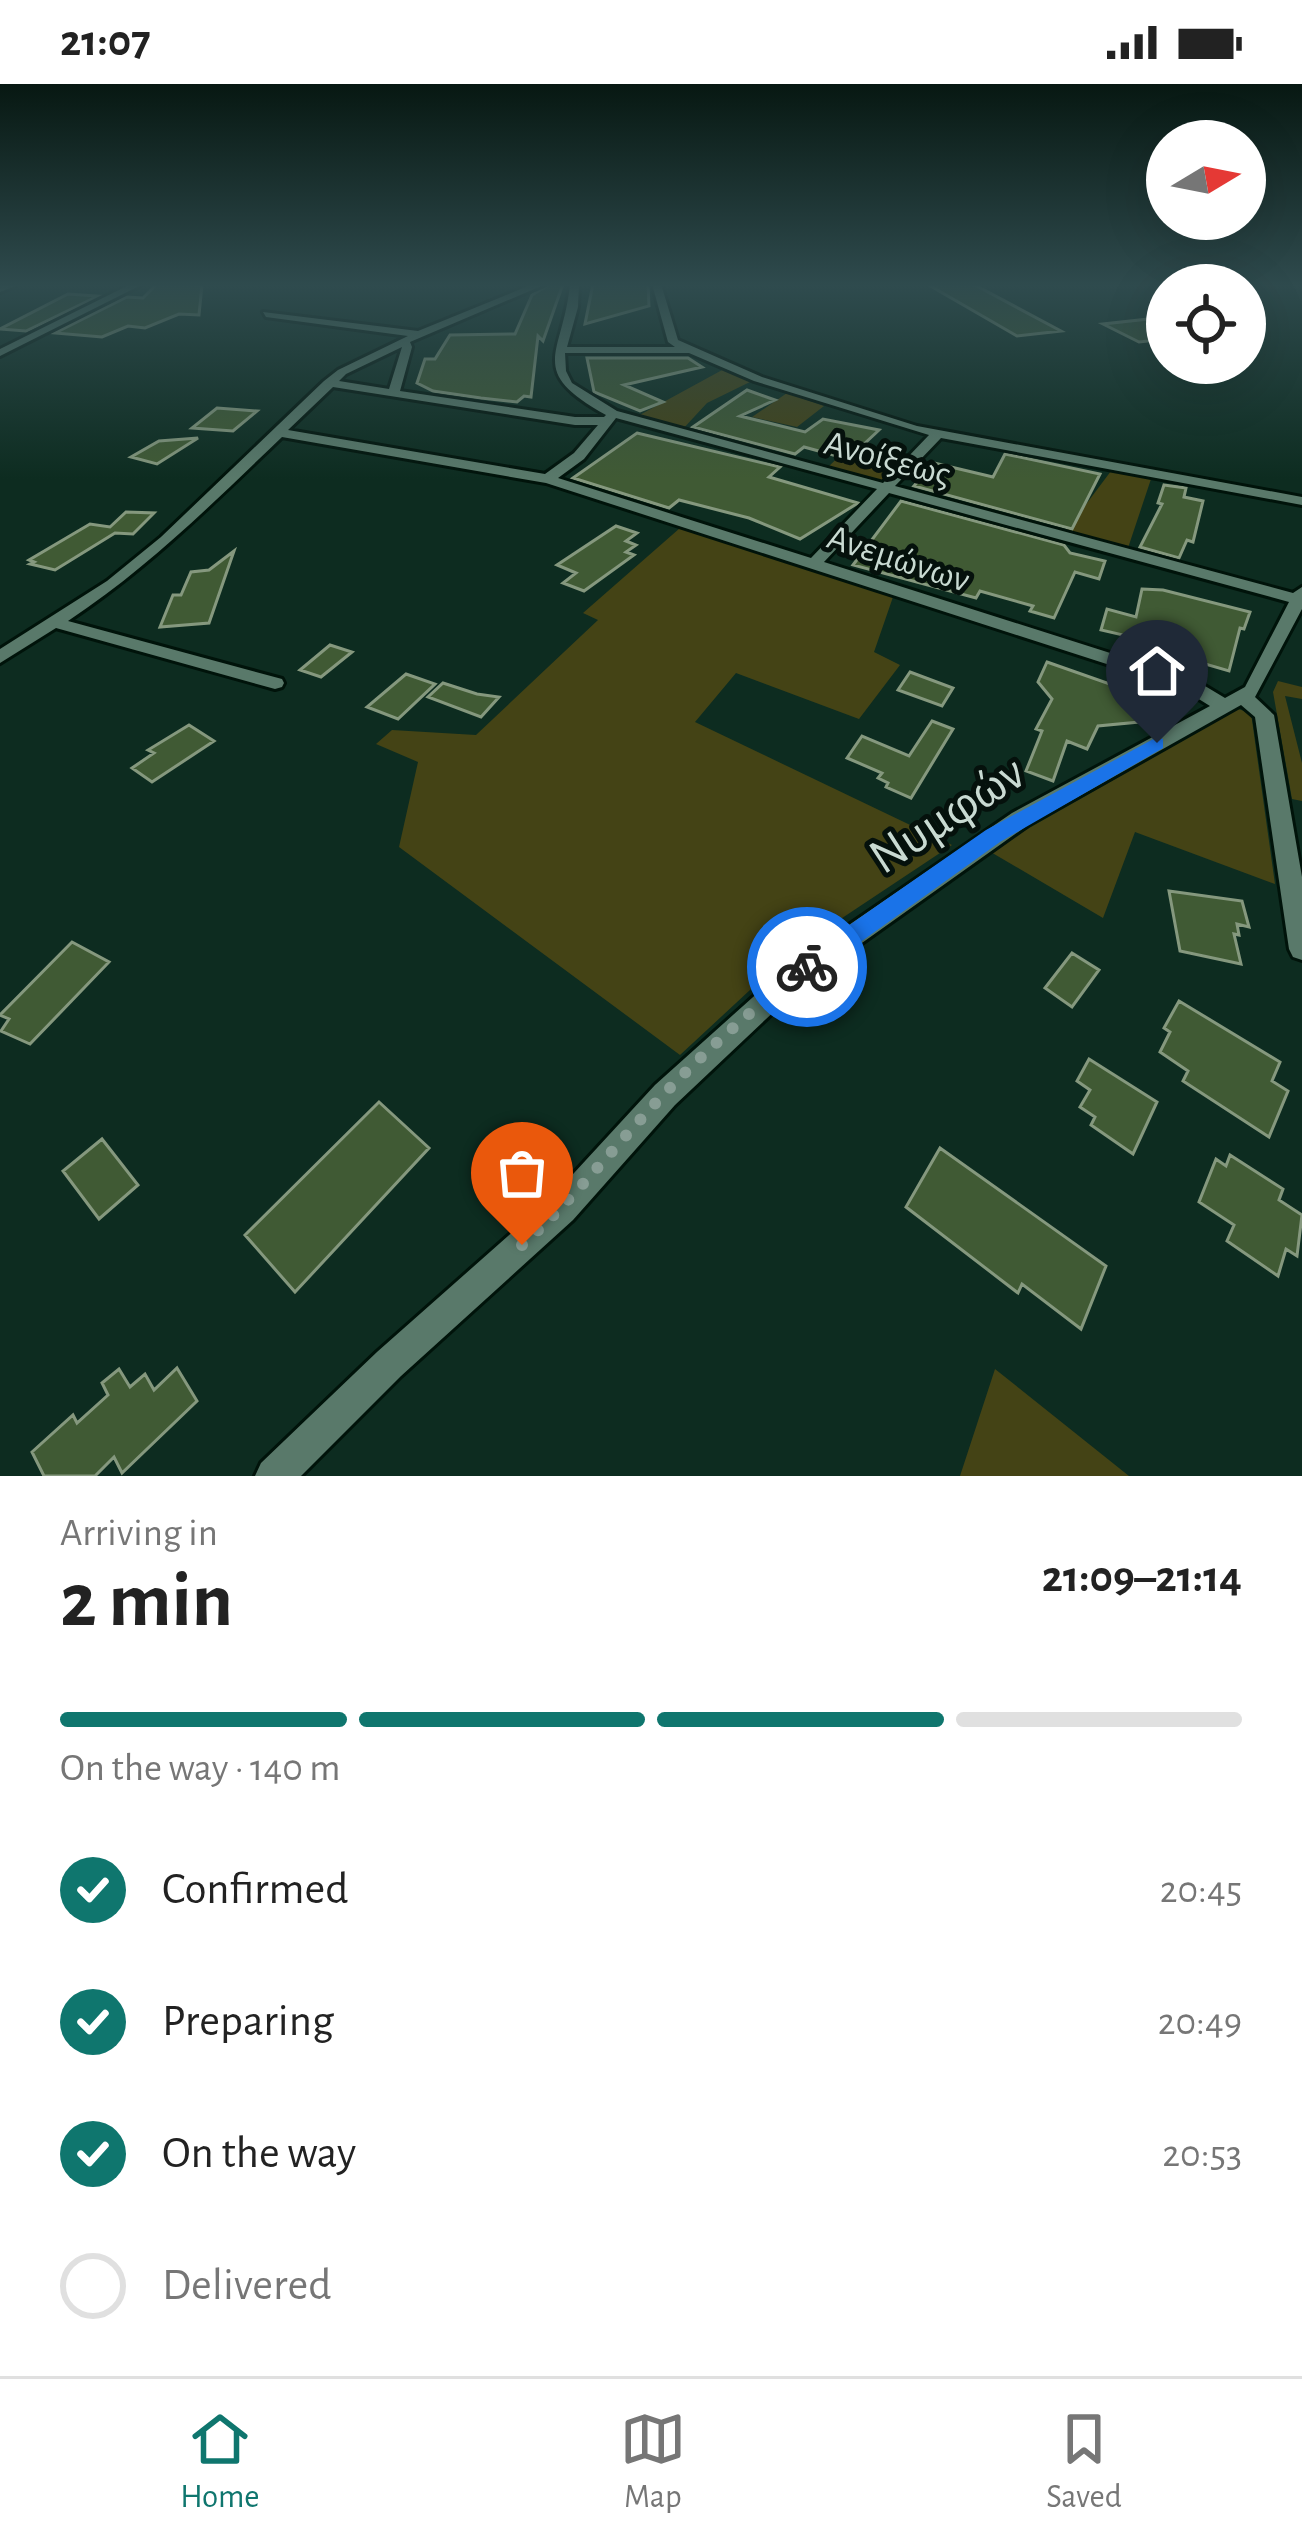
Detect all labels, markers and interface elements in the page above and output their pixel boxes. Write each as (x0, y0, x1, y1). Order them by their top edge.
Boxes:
text: 21:07 (60, 19, 151, 64)
north arrow (1146, 120, 1266, 240)
map controls (1146, 120, 1266, 384)
button: locate (1146, 264, 1266, 384)
street label: Ανοίξεως (821, 425, 954, 493)
street label: Ανεμώνων (823, 519, 974, 599)
pin (1106, 620, 1208, 743)
icon: home (1124, 638, 1190, 704)
street label: Νυμφών (861, 746, 1034, 884)
courier (747, 907, 867, 1027)
icon: bike (774, 934, 840, 1000)
pin (471, 1122, 573, 1245)
icon: bag (489, 1140, 555, 1206)
text: Arriving in (60, 1514, 218, 1553)
text: 21:09–21:14 (1042, 1555, 1242, 1600)
text: 2 min (60, 1563, 233, 1641)
text: On the way · 140 m (60, 1749, 341, 1788)
icon: check (60, 1857, 126, 1923)
text: Confirmed (162, 1867, 348, 1912)
text: 20:45 (1160, 1871, 1242, 1910)
icon: check (60, 1989, 126, 2055)
text: Preparing (162, 1999, 334, 2044)
text: 20:49 (1158, 2003, 1242, 2042)
icon: check (60, 2121, 126, 2187)
text: On the way (162, 2131, 356, 2176)
text: 20:53 (1162, 2135, 1242, 2174)
text: Delivered (162, 2263, 331, 2308)
tab: Home (180, 2406, 260, 2518)
tab: Map (620, 2406, 686, 2518)
tab: Saved (1046, 2406, 1122, 2518)

